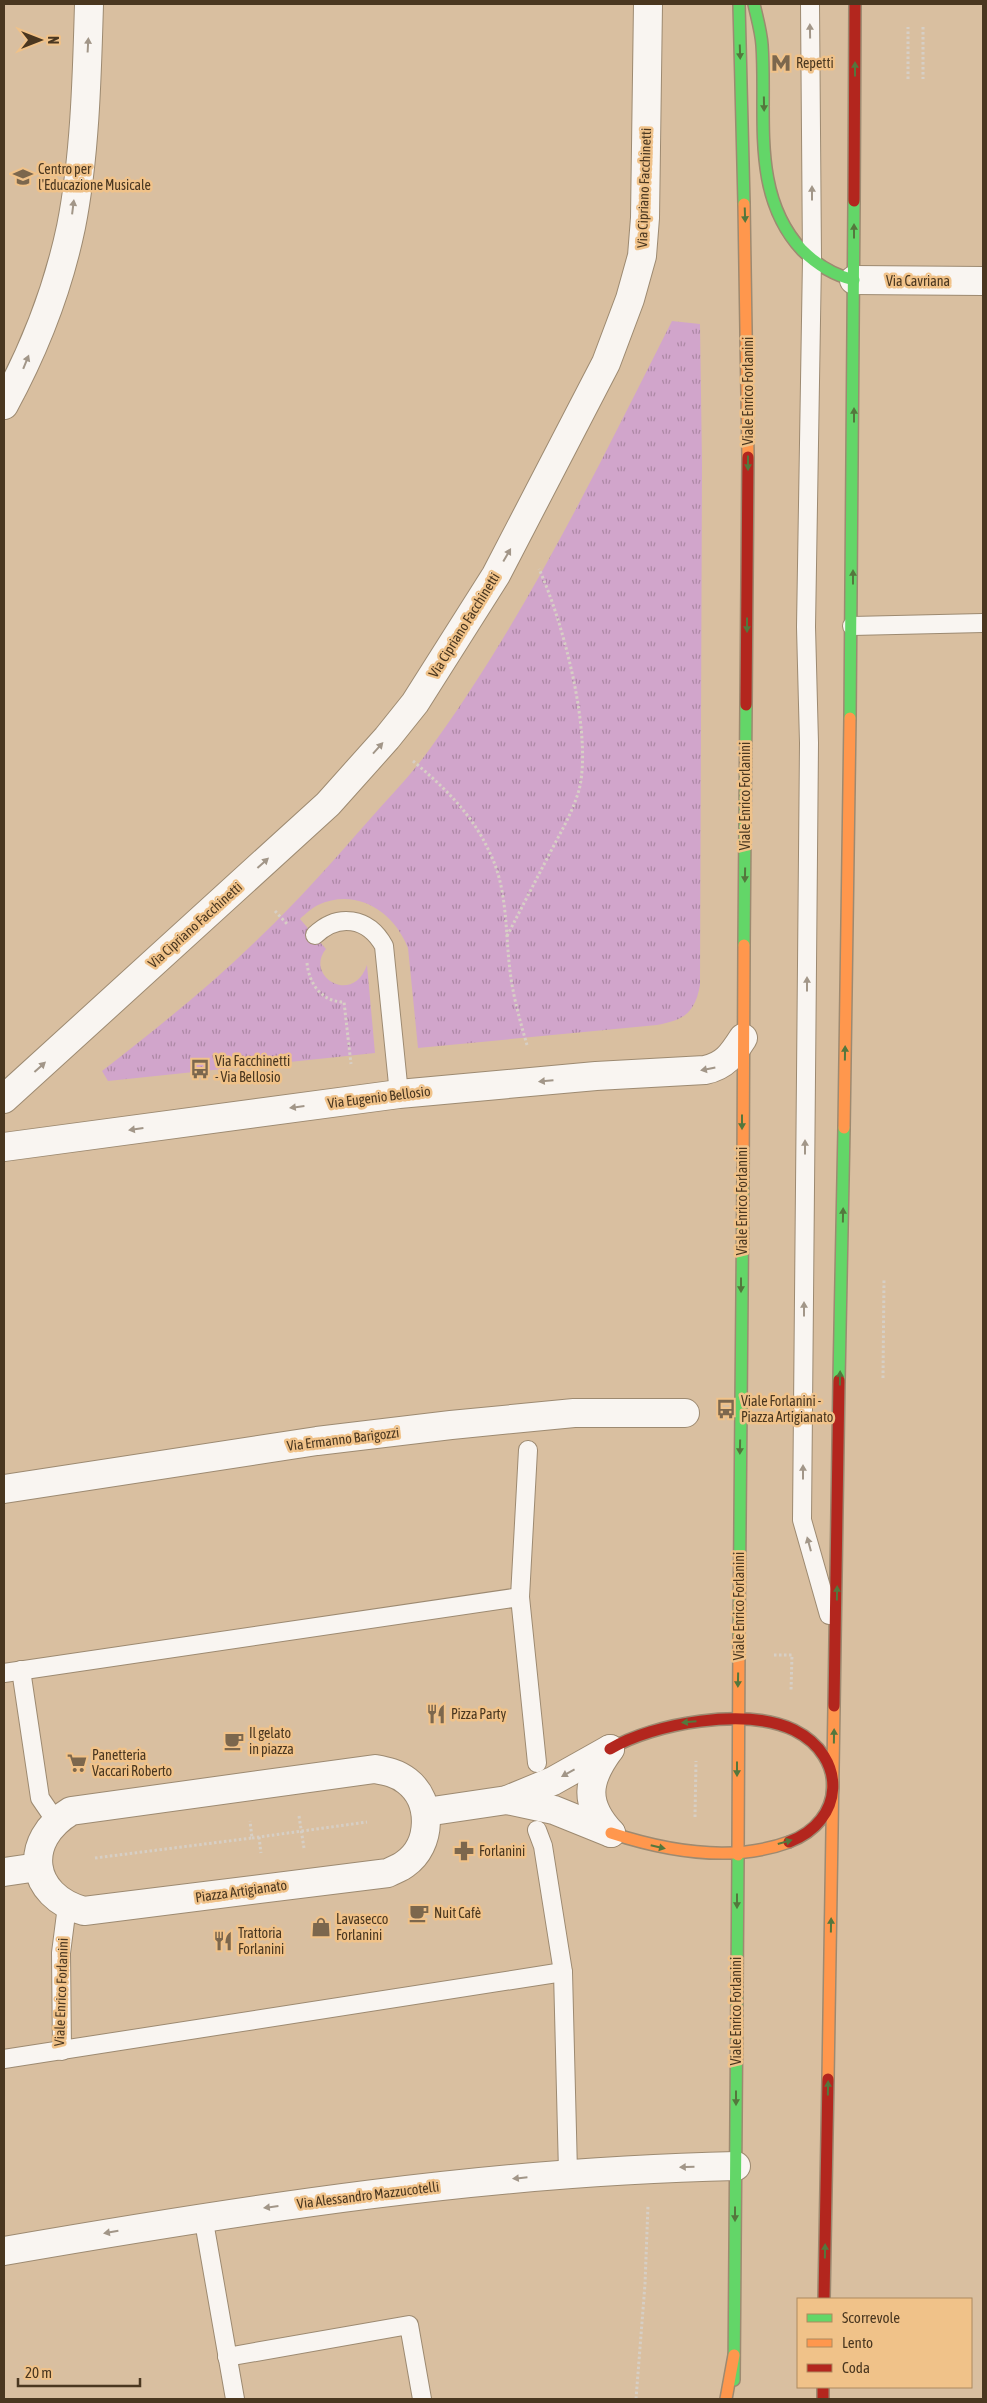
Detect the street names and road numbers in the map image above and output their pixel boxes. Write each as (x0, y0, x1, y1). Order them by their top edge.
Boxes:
street label: Via Cipriano Facchinetti (634, 128, 654, 248)
street label: Via Cavriana (886, 273, 950, 289)
street label: Viale Enrico Forlanini (740, 337, 756, 445)
street label: Via Cipriano Facchinetti (425, 570, 503, 680)
street label: Viale Enrico Forlanini (737, 742, 753, 850)
street label: Via Cipriano Facchinetti (145, 879, 245, 971)
street label: Via Eugenio Bellosio (327, 1083, 431, 1111)
street label: Viale Enrico Forlanini (734, 1147, 750, 1255)
street label: Via Ermanno Barigozzi (286, 1424, 400, 1454)
street label: Viale Enrico Forlanini (731, 1552, 747, 1660)
street label: Piazza Artigianato (194, 1877, 288, 1905)
street label: Viale Enrico Forlanini (51, 1937, 71, 2047)
street label: Viale Enrico Forlanini (728, 1957, 744, 2065)
street label: Via Alessandro Mazzucotelli (296, 2178, 440, 2212)

